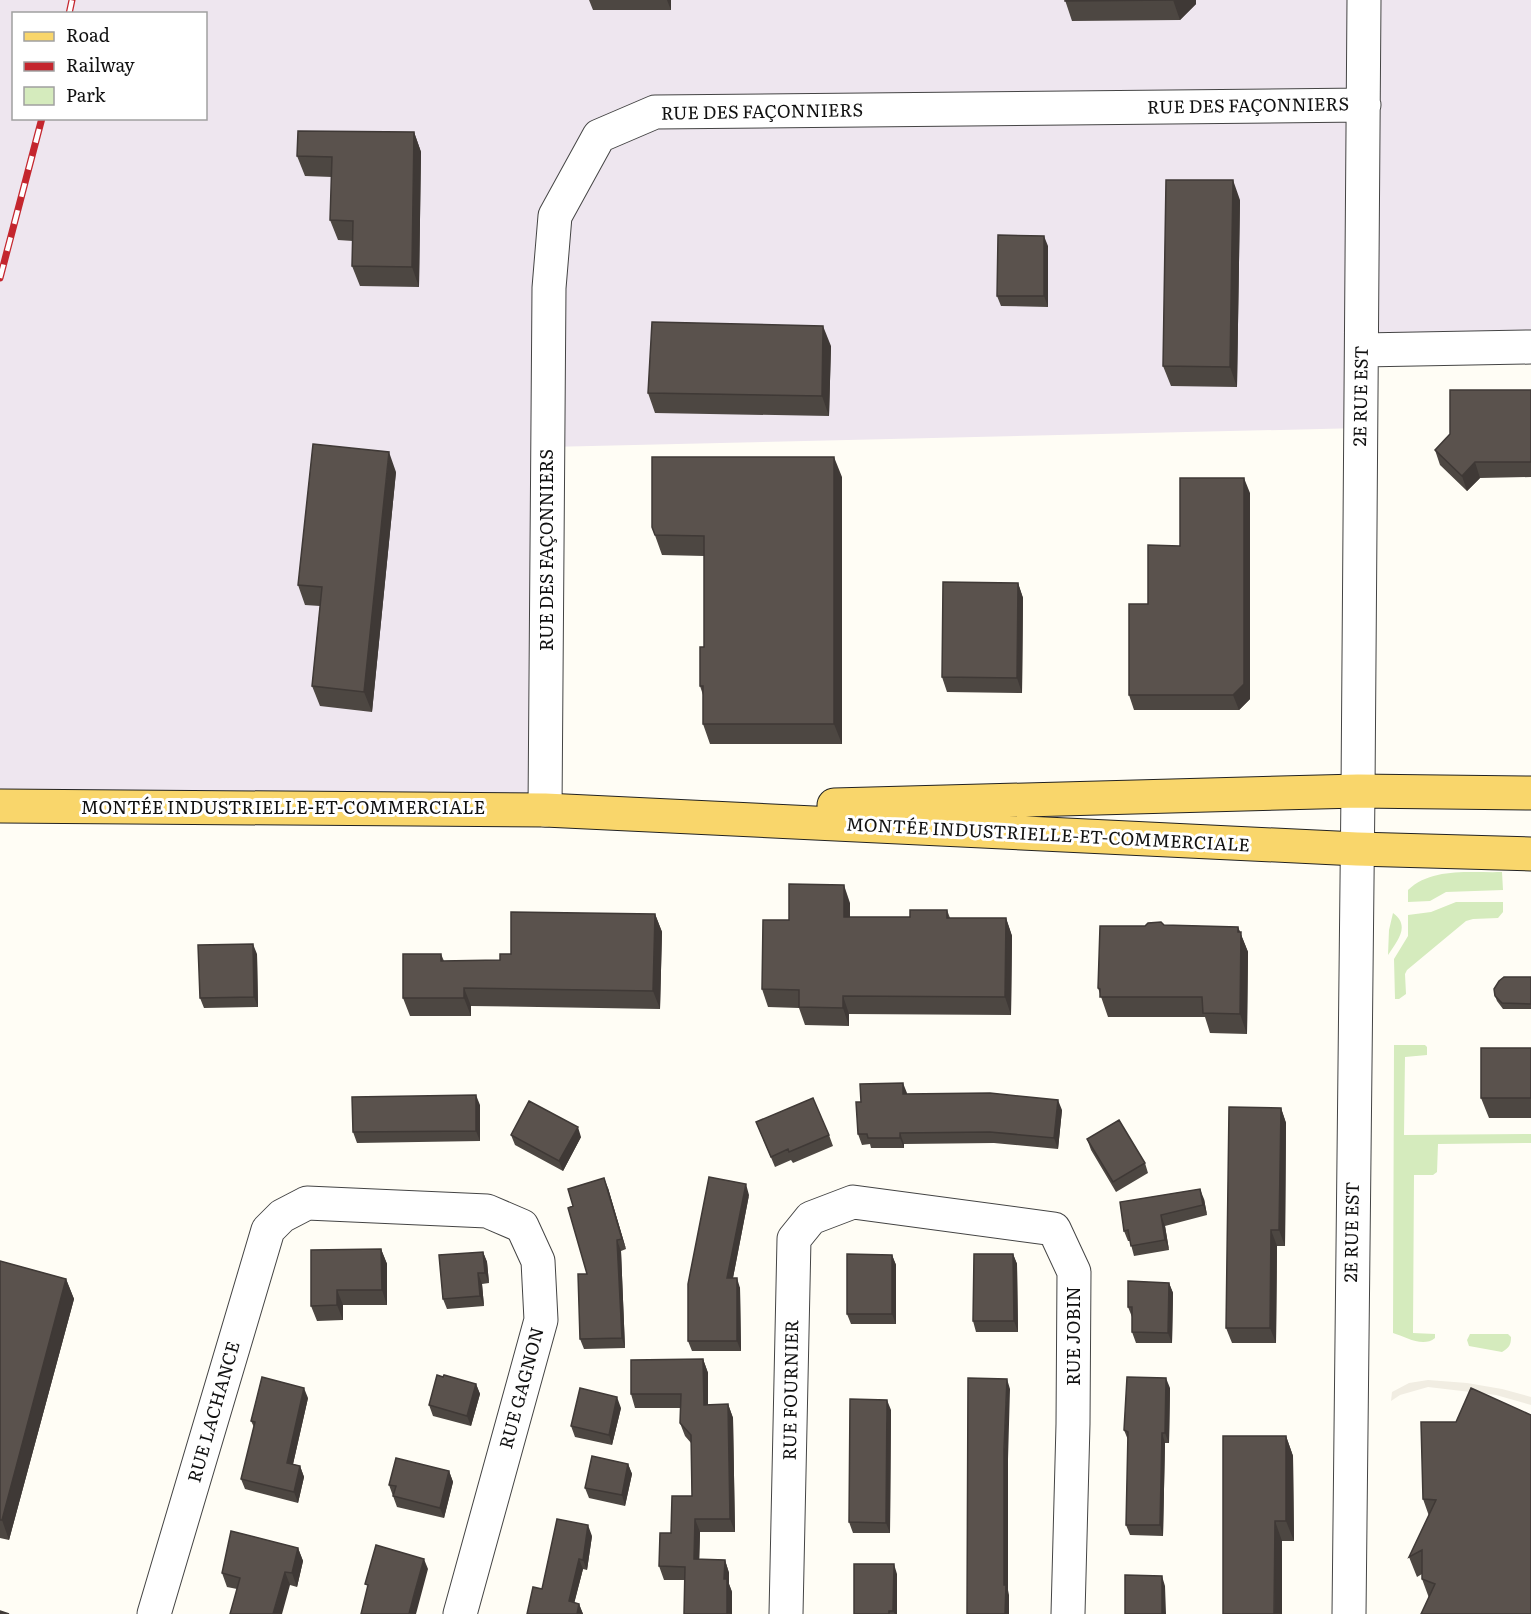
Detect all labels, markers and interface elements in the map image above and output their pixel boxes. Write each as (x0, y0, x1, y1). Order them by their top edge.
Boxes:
legend (12, 12, 207, 120)
text: Road (66, 21, 110, 48)
text: Railway (66, 51, 135, 78)
text: Park (66, 81, 107, 108)
street label: RUE DES FAÇONNIERS (1147, 89, 1349, 120)
street label: RUE DES FAÇONNIERS (661, 95, 863, 126)
street label: 2E RUE EST (1345, 345, 1374, 447)
street label: RUE DES FAÇONNIERS (532, 449, 559, 651)
street label: MONTÉE INDUSTRIELLE-ET-COMMERCIALE (81, 793, 485, 820)
street label: MONTÉE INDUSTRIELLE-ET-COMMERCIALE (846, 809, 1251, 858)
street label: 2E RUE EST (1336, 1181, 1365, 1283)
street label: RUE JOBIN (1059, 1286, 1086, 1386)
street label: RUE FOURNIER (775, 1319, 804, 1461)
street label: RUE GAGNON (491, 1324, 550, 1452)
street label: RUE LACHANCE (179, 1338, 246, 1485)

